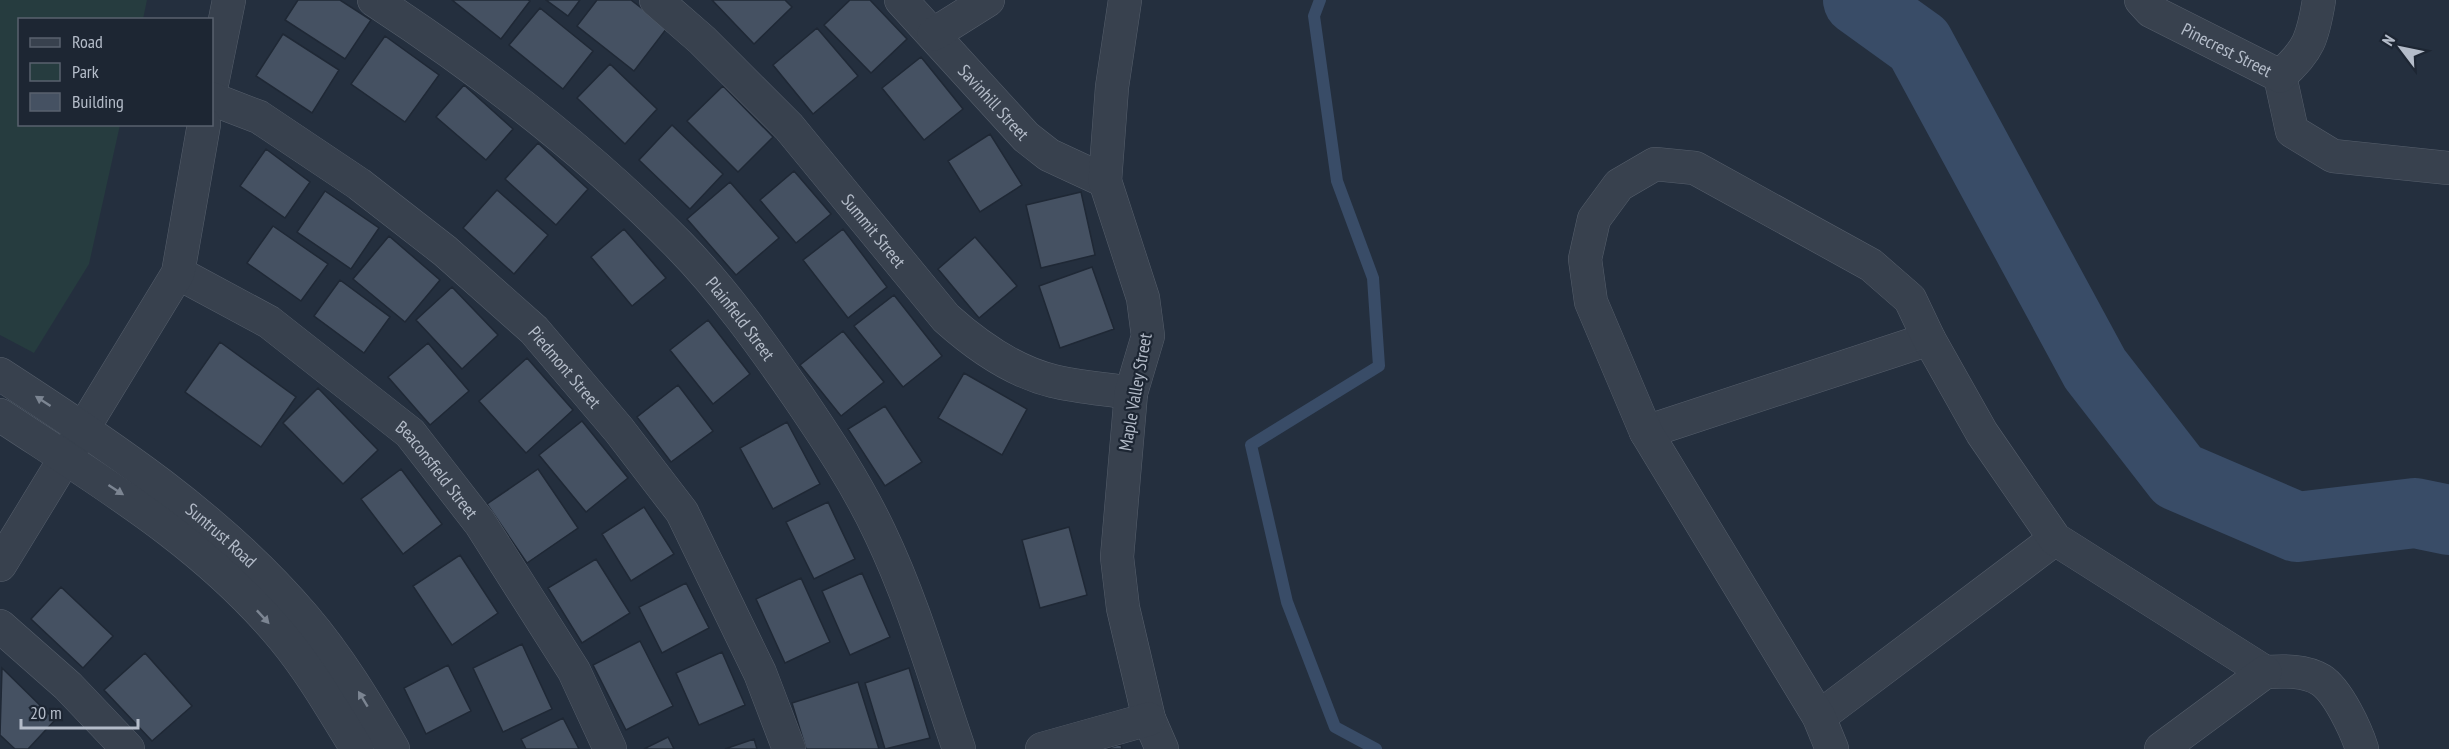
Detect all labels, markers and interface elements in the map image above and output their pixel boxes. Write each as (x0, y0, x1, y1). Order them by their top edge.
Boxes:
street label: Pinecrest Street (2178, 17, 2276, 82)
legend (18, 18, 213, 126)
north arrow (2371, 18, 2431, 78)
text: Road (72, 30, 103, 53)
text: N (2378, 31, 2399, 49)
street label: Savinhill Street (953, 59, 1035, 145)
text: Park (72, 60, 99, 83)
text: Building (72, 90, 124, 113)
street label: Summit Street (837, 189, 911, 272)
street label: Plainfield Street (701, 272, 780, 365)
street label: Piedmont Street (524, 321, 607, 413)
street label: Maple Valley Street (1113, 331, 1157, 453)
one-way arrow (34, 396, 51, 407)
street label: Beaconsfield Street (391, 415, 484, 523)
one-way arrow (107, 485, 124, 496)
street label: Suntrust Road (181, 497, 262, 572)
one-way arrow (256, 610, 270, 624)
one-way arrow (357, 691, 368, 707)
scale bar (21, 692, 138, 730)
text: 20 m (30, 701, 62, 724)

